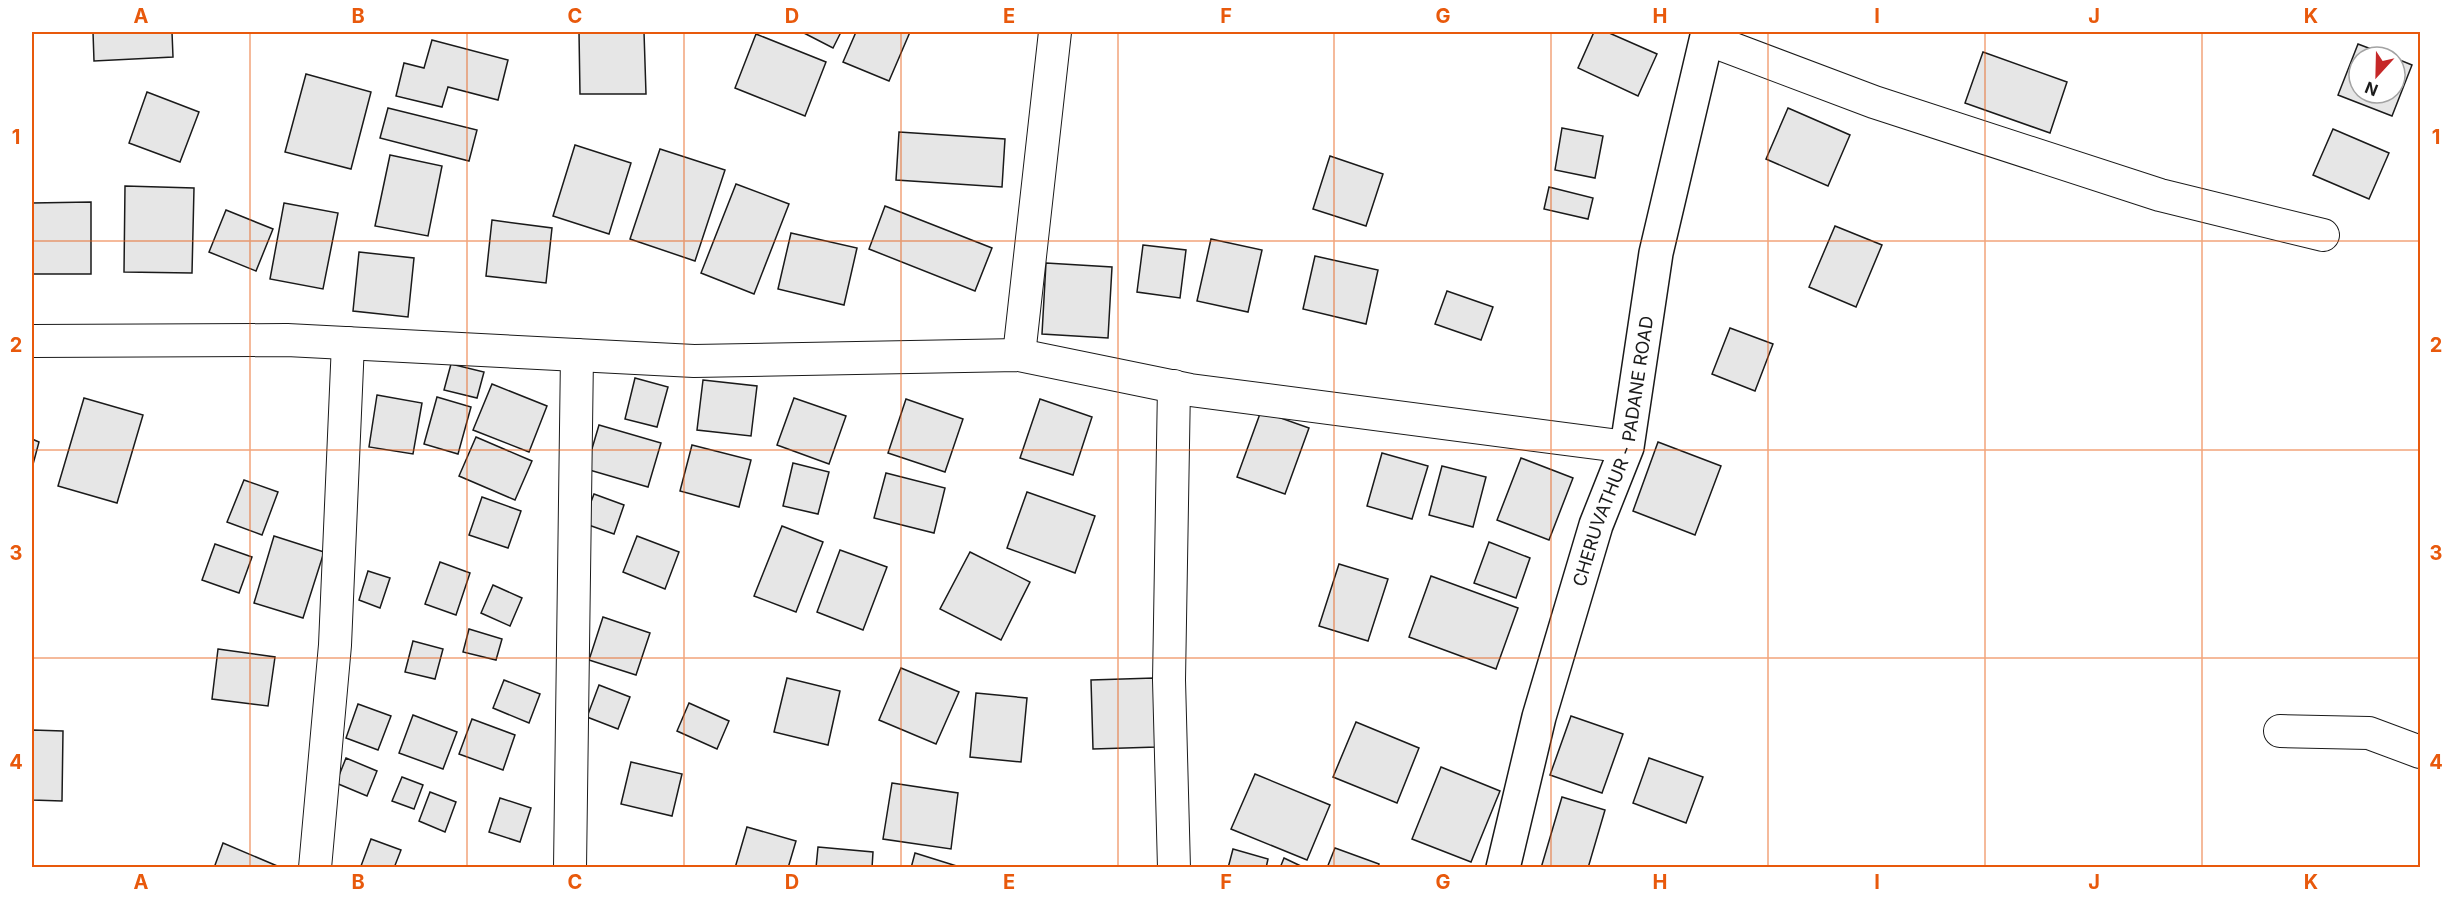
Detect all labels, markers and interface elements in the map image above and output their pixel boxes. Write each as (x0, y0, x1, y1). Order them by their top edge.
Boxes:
text: A (134, 4, 149, 28)
text: B (351, 4, 365, 28)
text: C (568, 4, 582, 28)
text: D (785, 4, 799, 28)
text: E (1003, 4, 1015, 28)
text: F (1220, 4, 1232, 28)
text: G (1435, 4, 1451, 28)
text: H (1653, 4, 1667, 28)
text: I (1874, 4, 1880, 28)
text: J (2088, 4, 2100, 28)
text: K (2304, 4, 2318, 28)
north arrow (2347, 45, 2407, 105)
text: N (2362, 77, 2381, 100)
text: 1 (12, 125, 20, 149)
text: 1 (2432, 125, 2440, 149)
street label: CHERUVATHUR - PADANE ROAD (1568, 314, 1657, 589)
text: 2 (10, 333, 22, 357)
text: 2 (2430, 333, 2442, 357)
text: 3 (10, 541, 22, 565)
text: 3 (2430, 541, 2442, 565)
text: 4 (9, 750, 23, 774)
text: 4 (2429, 750, 2443, 774)
text: A (134, 870, 149, 894)
text: B (351, 870, 365, 894)
text: C (568, 870, 582, 894)
text: D (785, 870, 799, 894)
text: E (1003, 870, 1015, 894)
text: F (1220, 870, 1232, 894)
text: G (1435, 870, 1451, 894)
text: H (1653, 870, 1667, 894)
text: I (1874, 870, 1880, 894)
text: J (2088, 870, 2100, 894)
text: K (2304, 870, 2318, 894)

